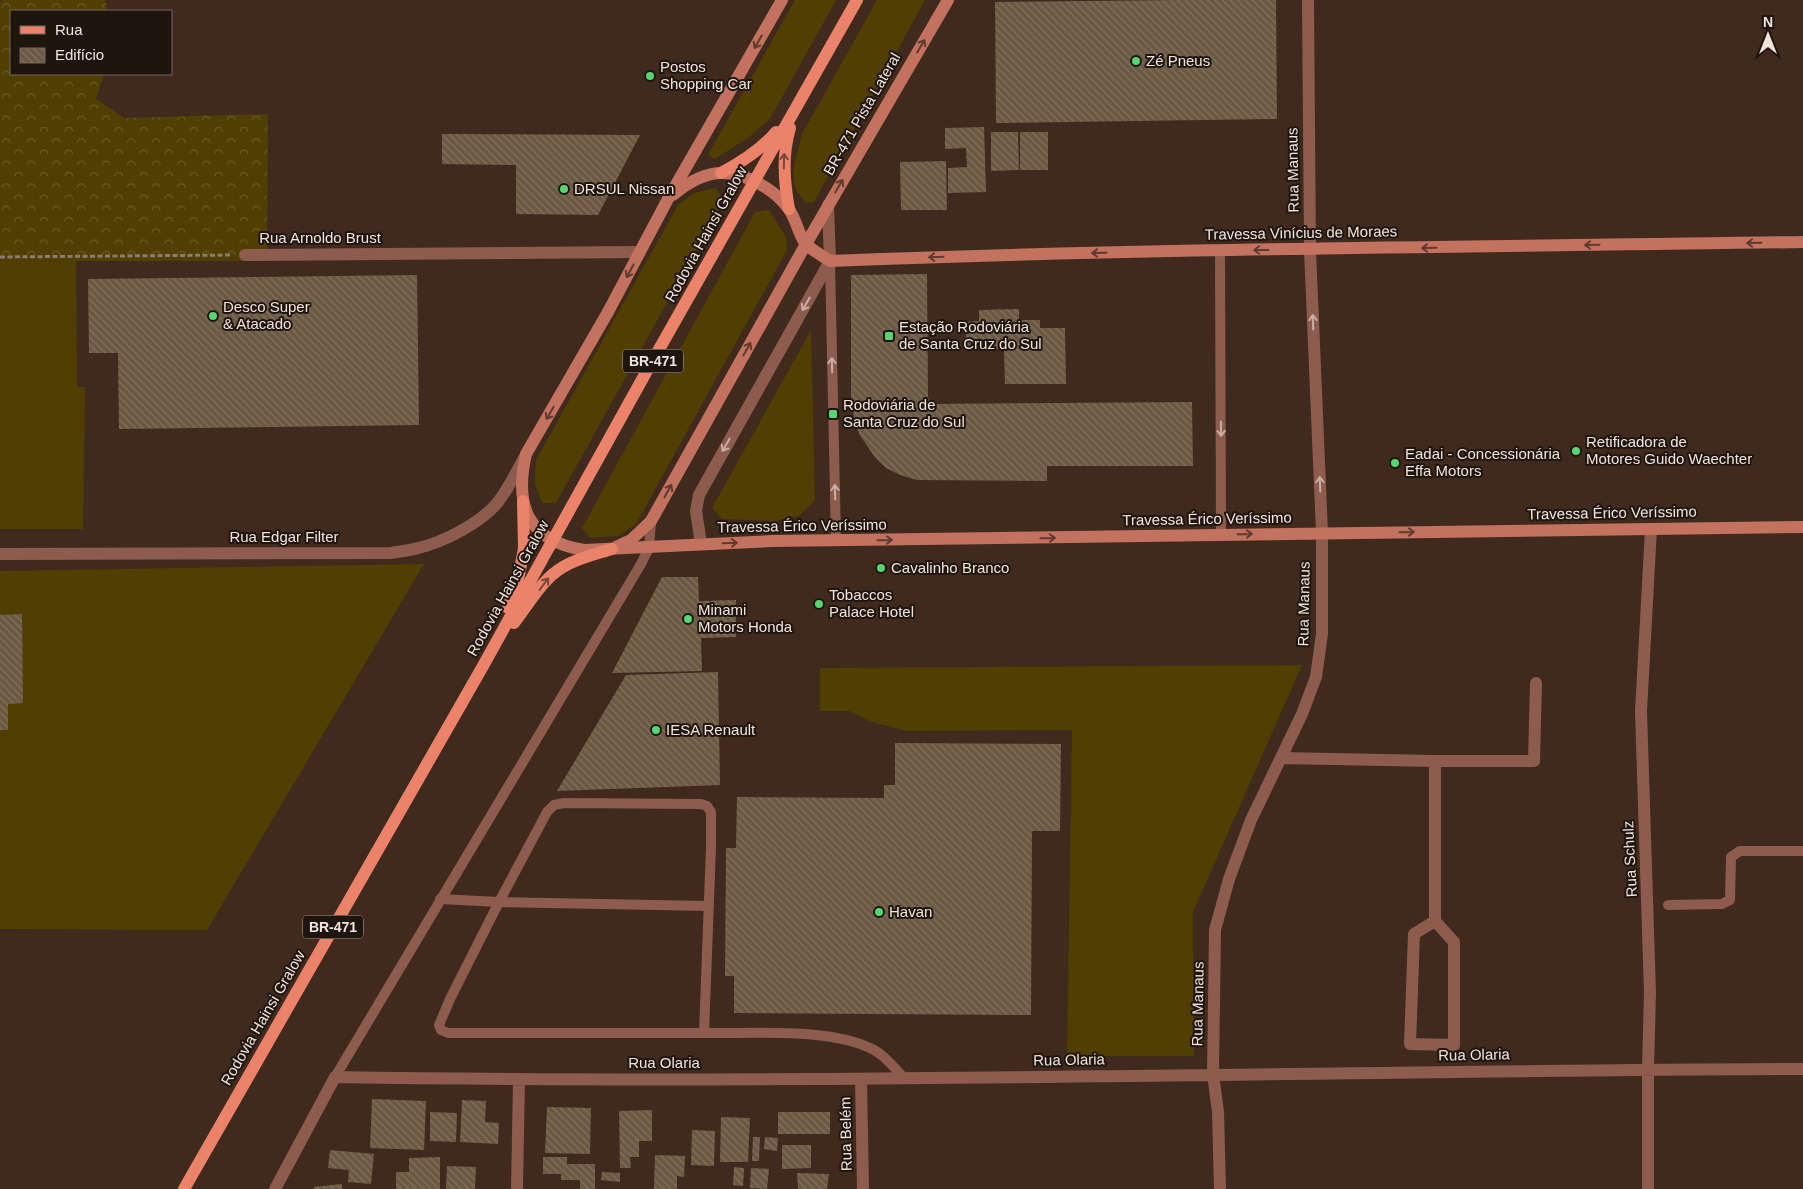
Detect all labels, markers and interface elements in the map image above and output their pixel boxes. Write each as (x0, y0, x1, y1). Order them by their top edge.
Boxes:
legend (10, 10, 172, 75)
north arrow (1743, 10, 1793, 60)
text: N (1763, 14, 1773, 30)
text: Rua (55, 21, 83, 38)
one-way arrow (752, 35, 762, 49)
one-way arrow (916, 40, 926, 54)
text: Edifício (55, 46, 104, 63)
street label: BR-471 Pista Lateral (820, 50, 904, 178)
place label: Zé Pneus (1146, 52, 1210, 69)
marker: Zé Pneus (1130, 55, 1142, 67)
place label: Postos Shopping Car (660, 58, 752, 92)
marker: Postos Shopping Car (644, 70, 656, 82)
street label: Rua Manaus (1283, 127, 1302, 213)
one-way arrow (780, 153, 789, 169)
street label: Rodovia Hainsi Gralow (661, 163, 750, 305)
place label: DRSUL Nissan (574, 180, 674, 197)
one-way arrow (834, 180, 844, 194)
marker: DRSUL Nissan (558, 183, 570, 195)
street label: Travessa Vinícius de Moraes (1205, 222, 1397, 243)
street label: Rua Arnoldo Brust (259, 229, 382, 246)
one-way arrow (1747, 238, 1763, 248)
one-way arrow (1584, 241, 1600, 250)
one-way arrow (1422, 243, 1438, 253)
one-way arrow (1253, 245, 1270, 255)
one-way arrow (1091, 248, 1107, 257)
one-way arrow (928, 253, 944, 262)
one-way arrow (624, 263, 634, 278)
one-way arrow (801, 296, 811, 311)
place label: Desco Super & Atacado (223, 298, 310, 332)
marker: Desco Super & Atacado (207, 310, 219, 322)
one-way arrow (1308, 314, 1317, 330)
place label: Estação Rodoviária de Santa Cruz do Sul (899, 318, 1042, 352)
marker: Estação Rodoviária de Santa Cruz do Sul (883, 330, 895, 342)
one-way arrow (742, 341, 752, 356)
road number: BR-471 (623, 350, 683, 372)
one-way arrow (827, 358, 837, 374)
place label: Rodoviária de Santa Cruz do Sul (843, 396, 965, 430)
one-way arrow (545, 405, 555, 420)
marker: Rodoviária de Santa Cruz do Sul (827, 408, 839, 420)
one-way arrow (1216, 420, 1226, 437)
place label: Retificadora de Motores Guido Waechter (1586, 433, 1752, 467)
one-way arrow (721, 438, 731, 453)
place label: Eadai - Concessionária Effa Motors (1405, 445, 1561, 479)
marker: Retificadora de Motores Guido Waechter (1570, 445, 1582, 457)
marker: Eadai - Concessionária Effa Motors (1389, 457, 1401, 469)
one-way arrow (1315, 477, 1324, 493)
one-way arrow (663, 483, 673, 498)
one-way arrow (830, 485, 840, 501)
street label: Travessa Érico Veríssimo (1527, 503, 1697, 522)
street label: Travessa Érico Veríssimo (1122, 509, 1292, 528)
street label: Travessa Érico Veríssimo (717, 516, 887, 535)
street label: Rodovia Hainsi Gralow (463, 517, 552, 659)
one-way arrow (1399, 527, 1415, 537)
street label: Rua Edgar Filter (229, 528, 339, 545)
one-way arrow (1237, 530, 1253, 539)
one-way arrow (1039, 533, 1055, 542)
one-way arrow (876, 535, 893, 545)
one-way arrow (722, 538, 738, 548)
place label: Cavalinho Branco (891, 559, 1009, 576)
street label: Rua Manaus (1294, 561, 1313, 647)
marker: Cavalinho Branco (875, 562, 887, 574)
one-way arrow (538, 578, 549, 591)
place label: Tobaccos Palace Hotel (829, 586, 914, 620)
marker: Tobaccos Palace Hotel (813, 598, 825, 610)
place label: Minami Motors Honda (698, 601, 793, 635)
marker: Minami Motors Honda (682, 613, 694, 625)
place label: IESA Renault (666, 721, 756, 738)
marker: IESA Renault (650, 724, 662, 736)
street label: Rua Schulz (1619, 820, 1640, 898)
place label: Havan (889, 903, 932, 920)
marker: Havan (873, 906, 885, 918)
road number: BR-471 (303, 916, 363, 939)
street label: Rodovia Hainsi Gralow (217, 947, 308, 1088)
street label: Rua Manaus (1188, 961, 1207, 1047)
street label: Rua Olaria (1438, 1045, 1511, 1064)
street label: Rua Olaria (1033, 1050, 1106, 1069)
street label: Rua Olaria (628, 1054, 701, 1071)
street label: Rua Belém (836, 1097, 855, 1171)

